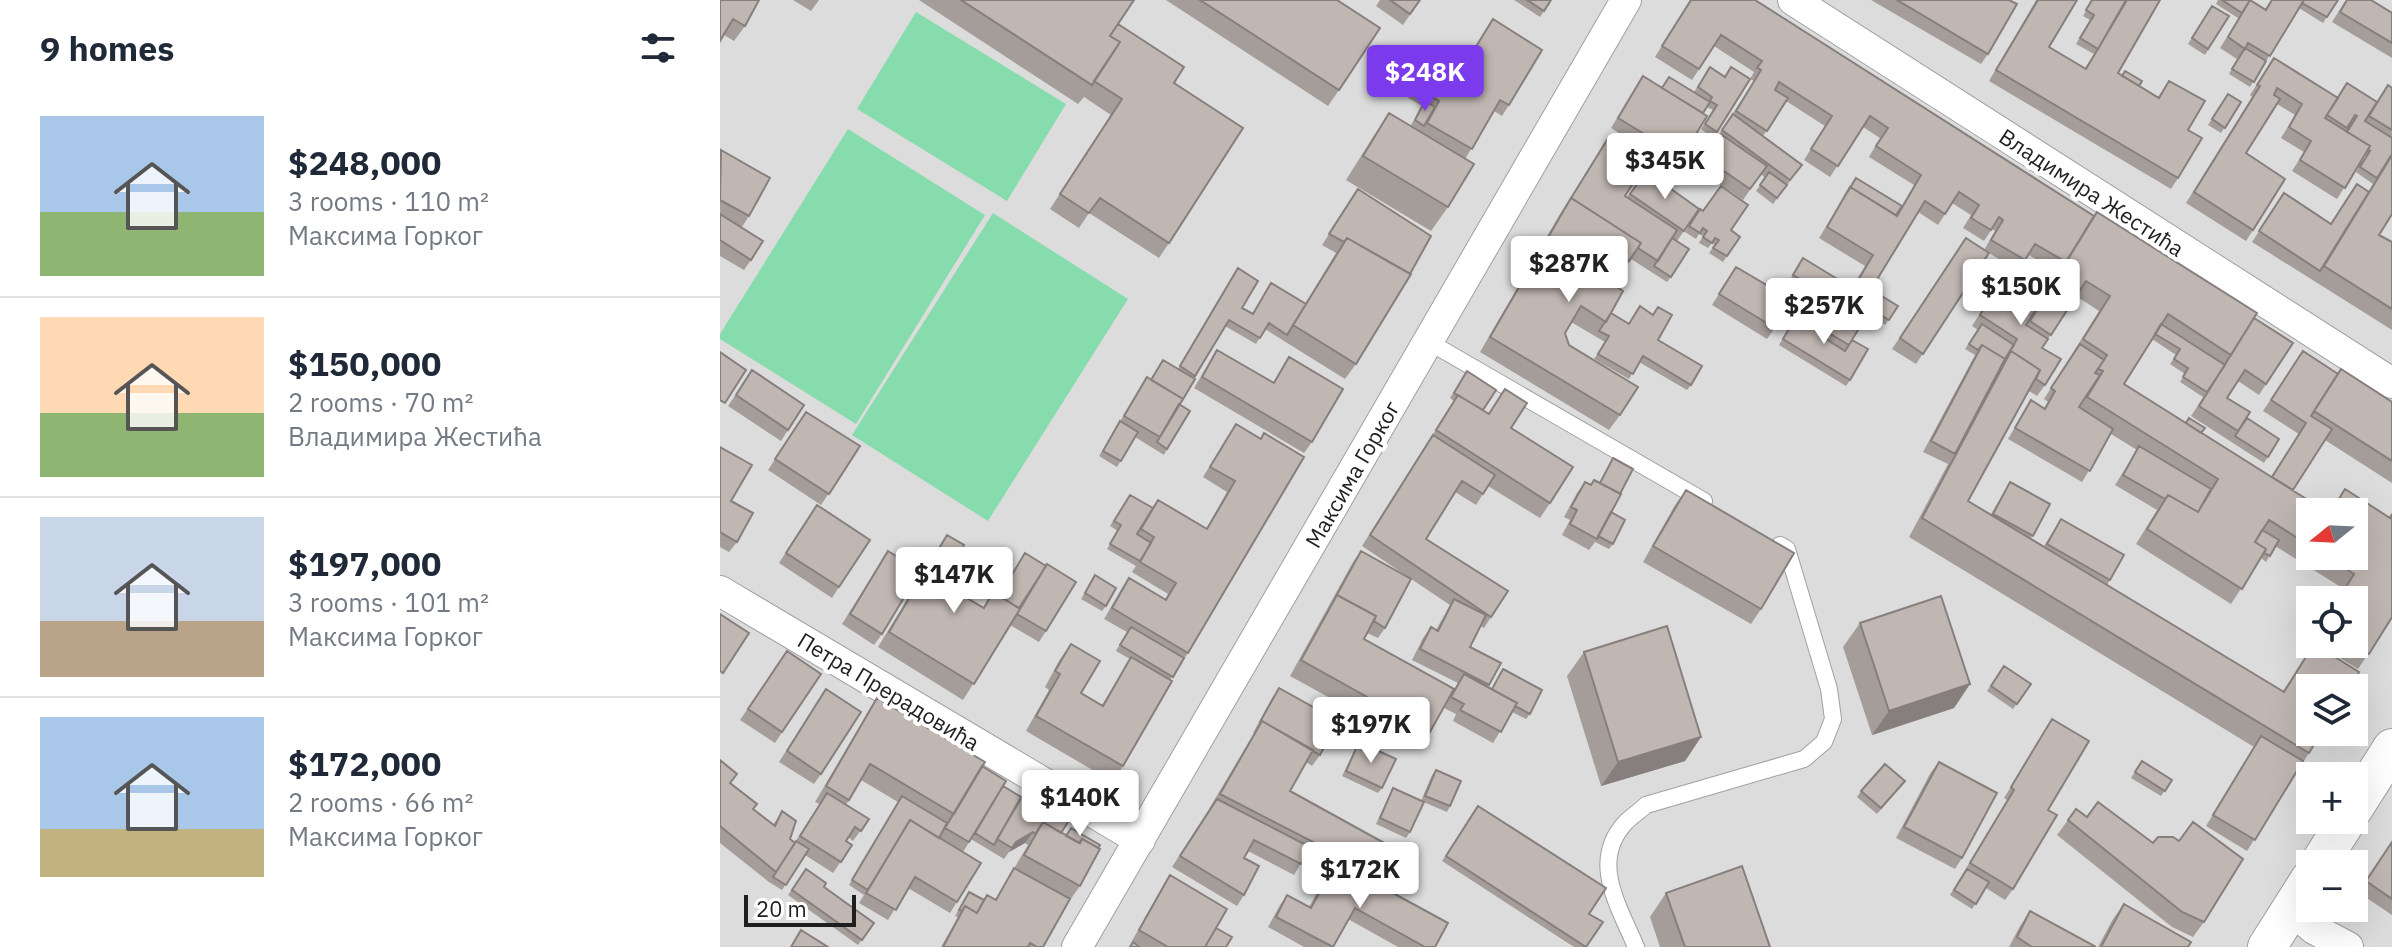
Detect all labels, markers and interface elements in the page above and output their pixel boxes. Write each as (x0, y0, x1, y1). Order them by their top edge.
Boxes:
text: 9 homes (40, 26, 175, 70)
icon: filters (636, 26, 680, 70)
pin: $248K (1369, 45, 1481, 113)
text: $248K (1385, 54, 1465, 88)
street label: Владимира Жестића (1994, 121, 2190, 263)
pin: $345K (1609, 133, 1721, 201)
text: $248,000 (288, 140, 441, 184)
text: $345K (1625, 142, 1705, 176)
icon: home (104, 148, 200, 244)
text: 3 rooms · 110 m² (288, 184, 489, 218)
text: Максима Горког (288, 218, 483, 252)
pin: $287K (1513, 236, 1625, 304)
text: $287K (1529, 245, 1609, 279)
pin: $150K (1965, 259, 2077, 327)
text: $150K (1981, 268, 2061, 302)
pin: $257K (1768, 278, 1880, 346)
text: $257K (1784, 287, 1864, 321)
text: $150,000 (288, 341, 441, 385)
icon: home (104, 349, 200, 445)
text: 2 rooms · 70 m² (288, 385, 473, 419)
street label: Максима Горког (1298, 395, 1406, 553)
text: Владимира Жестића (288, 419, 542, 453)
north arrow (2296, 498, 2368, 570)
map controls (2296, 498, 2368, 922)
text: $197,000 (288, 541, 441, 585)
pin: $147K (898, 547, 1010, 615)
icon: home (104, 549, 200, 645)
text: $147K (914, 556, 994, 590)
text: 3 rooms · 101 m² (288, 585, 489, 619)
button: locate (2296, 586, 2368, 658)
text: Максима Горког (288, 619, 483, 653)
street label: Петра Прерадовића (793, 625, 985, 757)
button: layers (2296, 674, 2368, 746)
pin: $197K (1315, 697, 1427, 765)
text: $197K (1331, 706, 1411, 740)
text: $172,000 (288, 741, 441, 785)
icon: home (104, 749, 200, 845)
button: + (2296, 762, 2368, 834)
pin: $140K (1024, 770, 1136, 838)
text: $140K (1040, 779, 1120, 813)
text: 2 rooms · 66 m² (288, 785, 473, 819)
text: Максима Горког (288, 819, 483, 853)
pin: $172K (1304, 842, 1416, 910)
button: − (2296, 850, 2368, 922)
text: $172K (1320, 851, 1400, 885)
scale bar (744, 891, 856, 927)
text: 20 m (756, 894, 807, 923)

